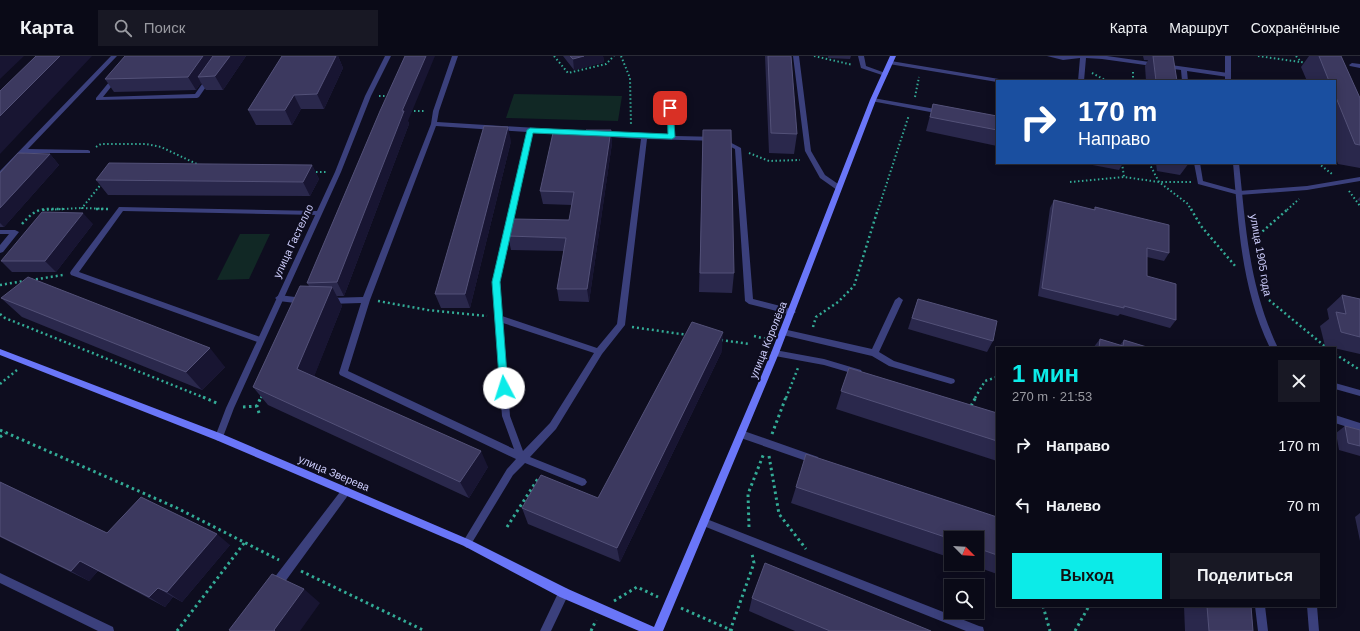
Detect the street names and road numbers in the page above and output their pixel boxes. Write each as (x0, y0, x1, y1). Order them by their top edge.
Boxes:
street label: улица Гастелло (271, 202, 315, 280)
street label: улица 1905 года (1248, 213, 1274, 298)
street label: улица Королёва (747, 299, 789, 380)
street label: улица Зверева (297, 453, 372, 494)

